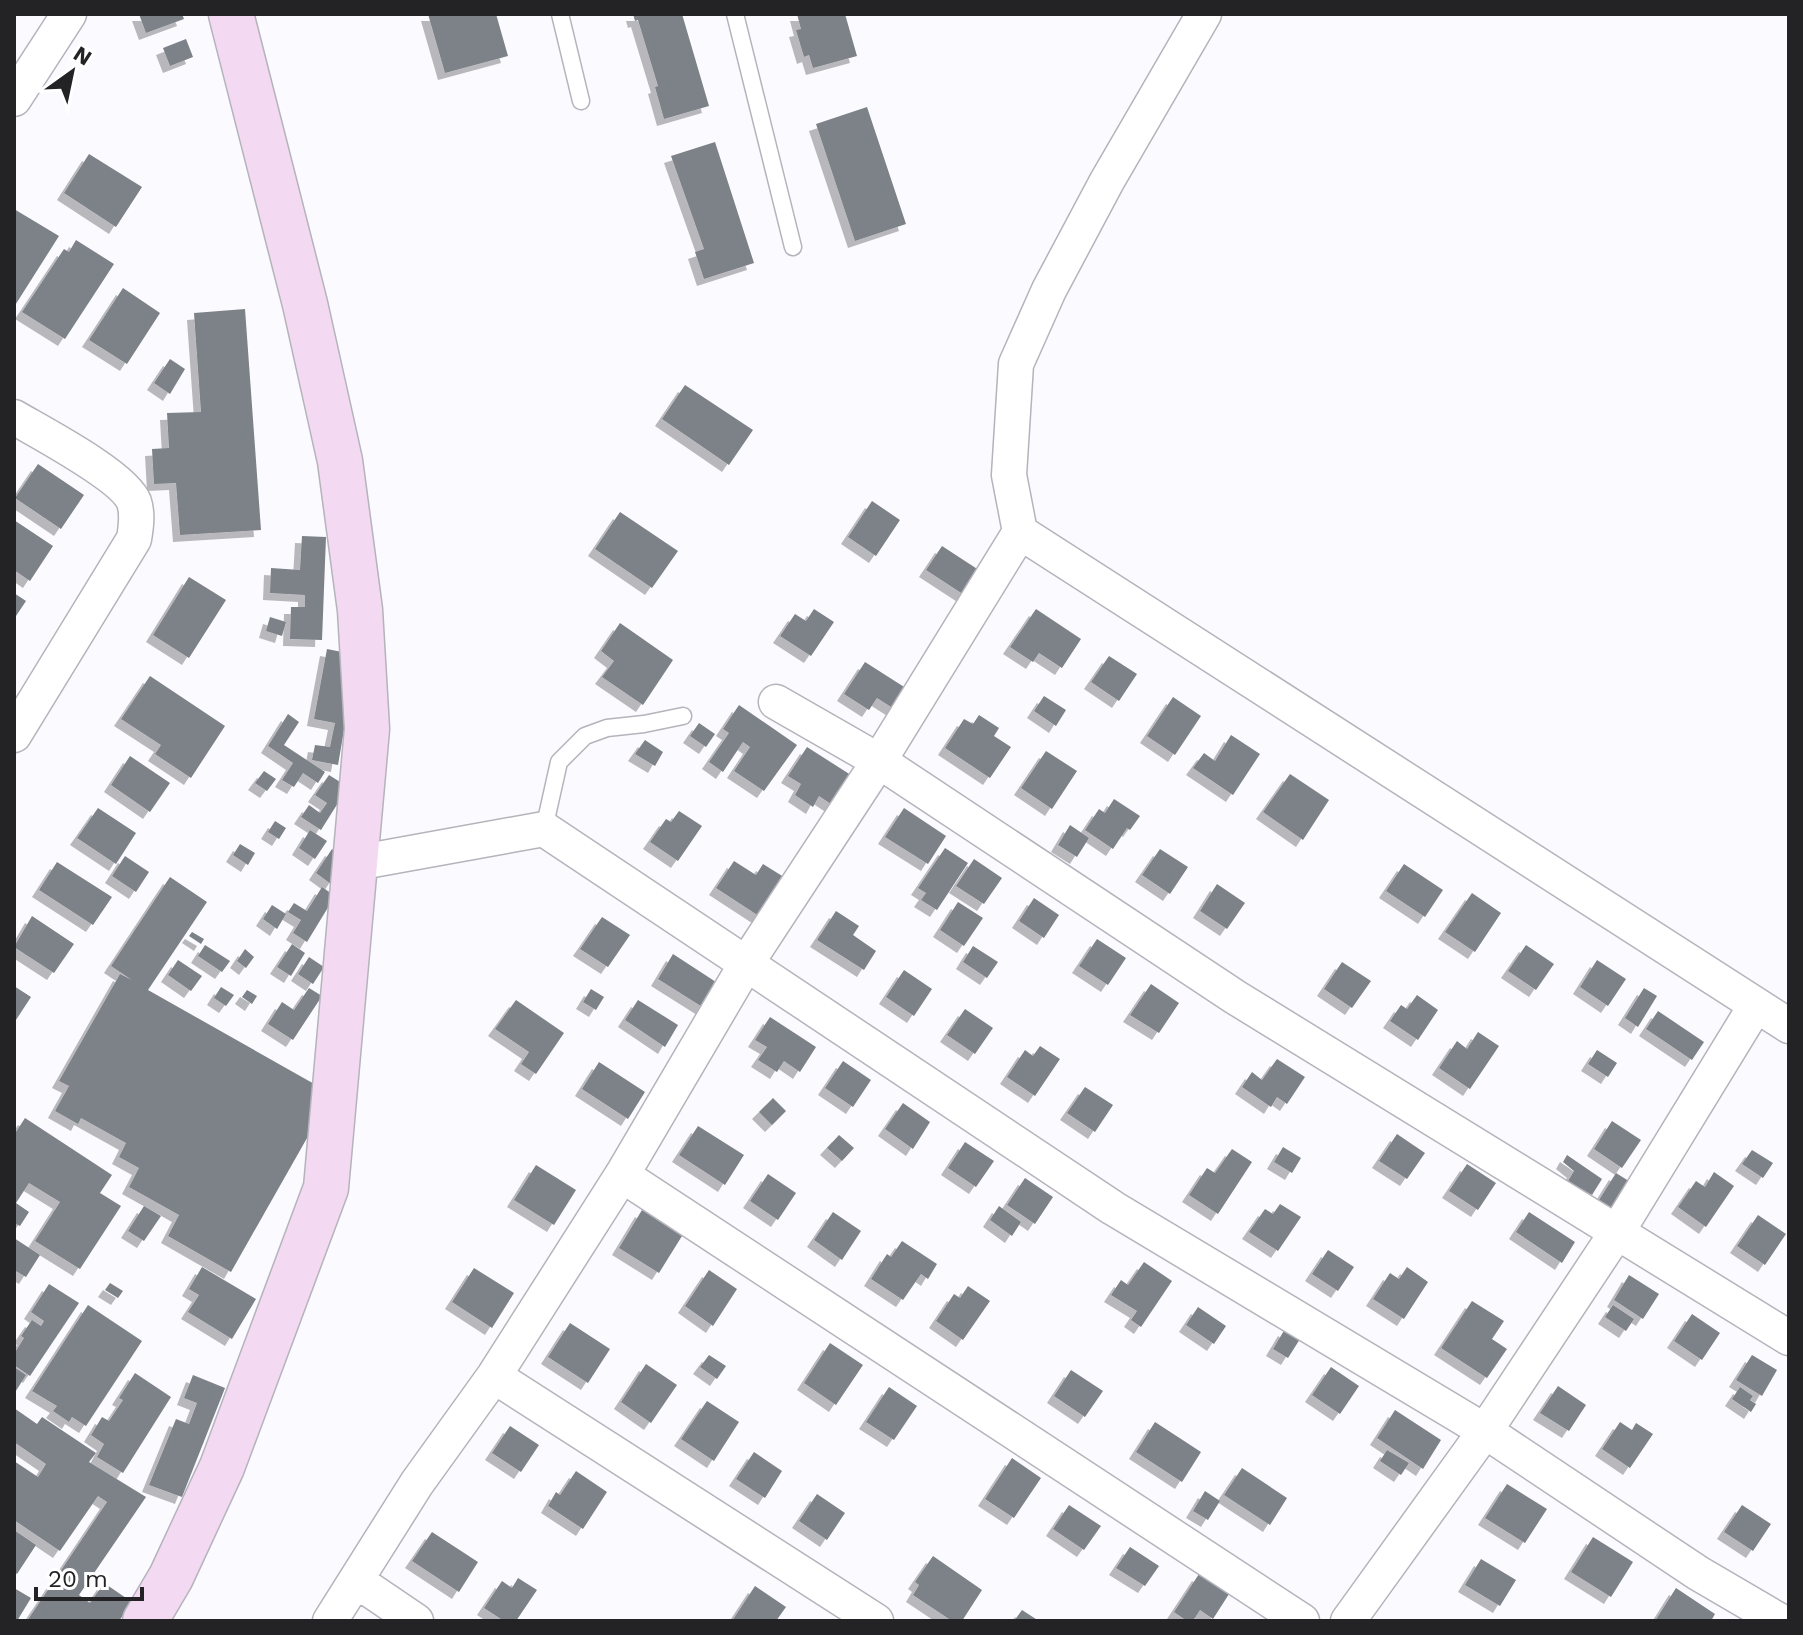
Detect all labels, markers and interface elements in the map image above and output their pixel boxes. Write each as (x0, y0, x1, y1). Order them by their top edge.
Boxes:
north arrow (32, 32, 112, 112)
text: N (69, 41, 96, 71)
scale bar (36, 1551, 142, 1601)
text: 20 m (48, 1565, 108, 1593)

